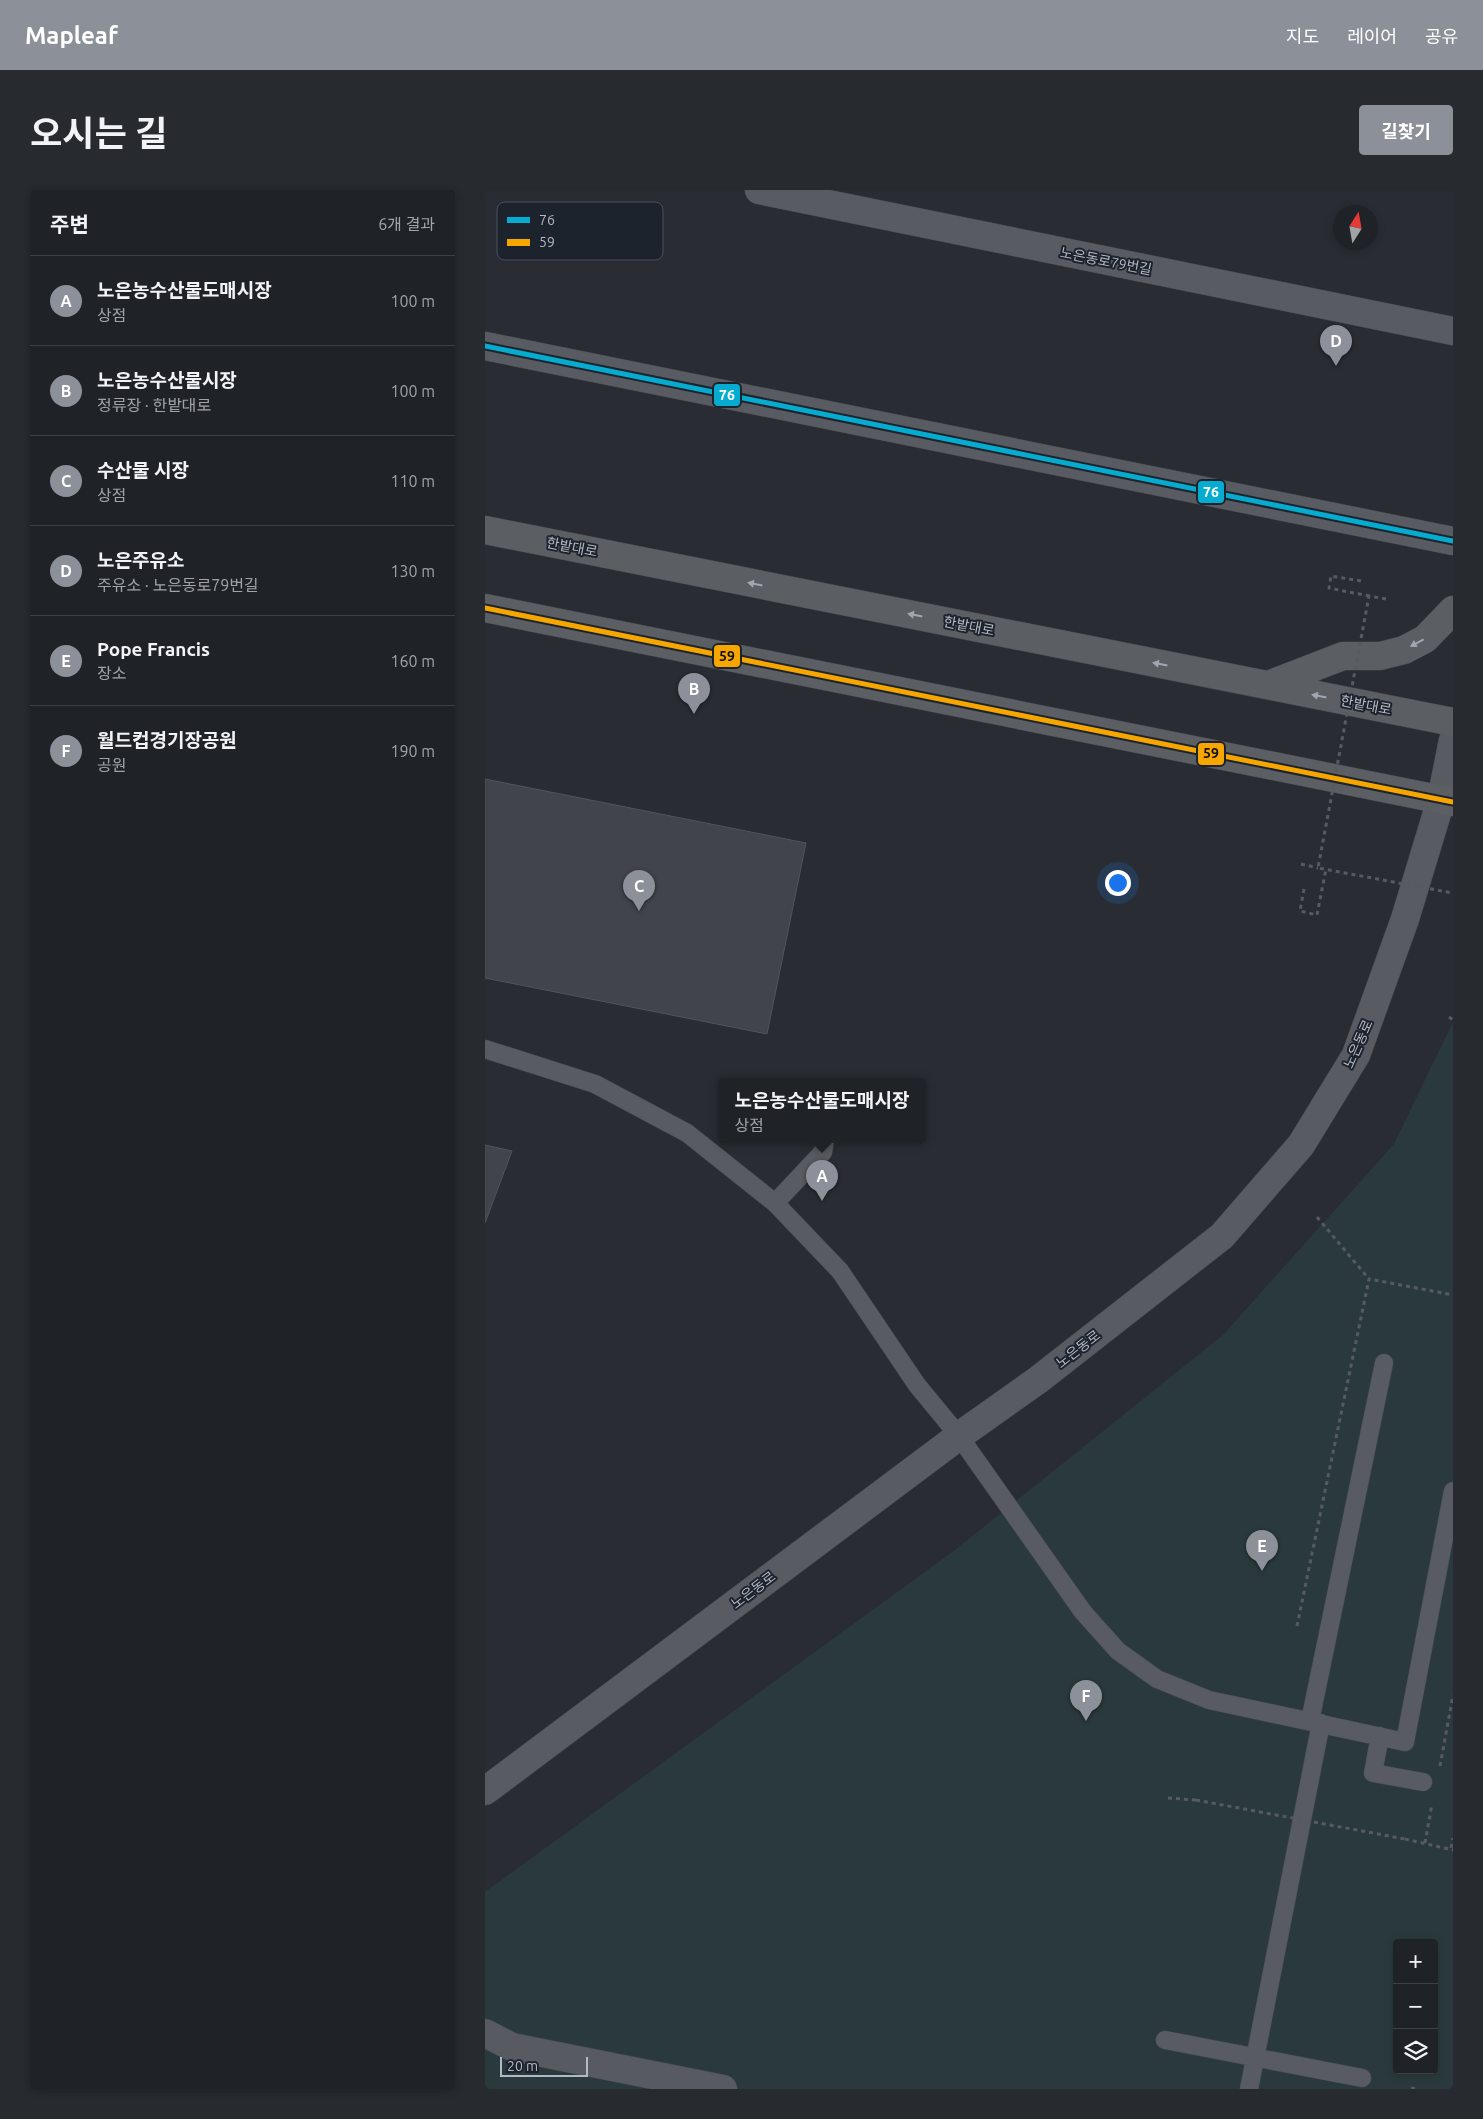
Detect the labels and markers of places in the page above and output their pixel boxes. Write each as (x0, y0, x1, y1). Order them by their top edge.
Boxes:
pin: D (1320, 325, 1352, 366)
pin: B (678, 673, 710, 714)
pin: C (623, 870, 655, 911)
pin: A (806, 1160, 838, 1201)
pin: E (1246, 1530, 1278, 1571)
pin: F (1070, 1680, 1102, 1721)

